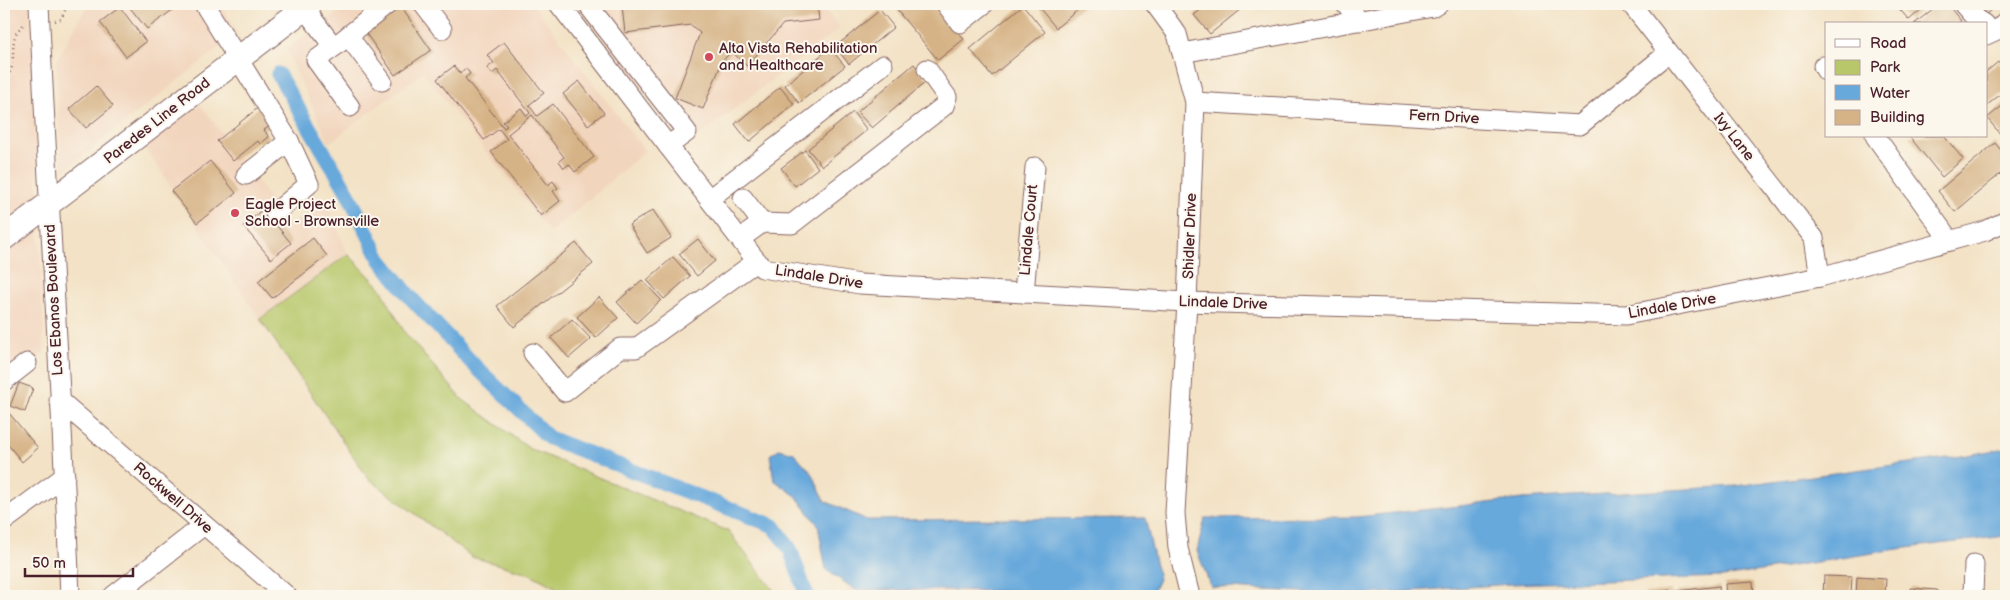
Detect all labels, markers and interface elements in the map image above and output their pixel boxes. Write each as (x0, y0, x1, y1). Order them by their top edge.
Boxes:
legend (1825, 22, 1988, 138)
text: Road (1870, 34, 1906, 53)
place label: Alta Vista Rehabilitation and Healthcare (719, 39, 878, 75)
marker: Alta Vista Rehabilitation and Healthcare (703, 51, 715, 63)
text: Park (1870, 58, 1901, 77)
street label: Paredes Line Road (100, 73, 214, 169)
text: Water (1870, 84, 1910, 103)
street label: Fern Drive (1408, 106, 1480, 128)
text: Building (1870, 108, 1925, 127)
street label: Ivy Lane (1709, 109, 1759, 165)
street label: Lindale Court (1016, 183, 1042, 276)
street label: Shidler Drive (1179, 192, 1201, 279)
place label: Eagle Project School - Brownsville (245, 195, 379, 231)
marker: Eagle Project School - Brownsville (229, 207, 241, 219)
street label: Los Ebanos Boulevard (41, 224, 67, 376)
street label: Lindale Drive (773, 261, 865, 293)
street label: Lindale Drive (1626, 289, 1718, 323)
street label: Lindale Drive (1178, 292, 1268, 314)
street label: Rockwell Drive (129, 458, 217, 538)
scale bar (25, 545, 132, 577)
text: 50 m (32, 554, 66, 573)

